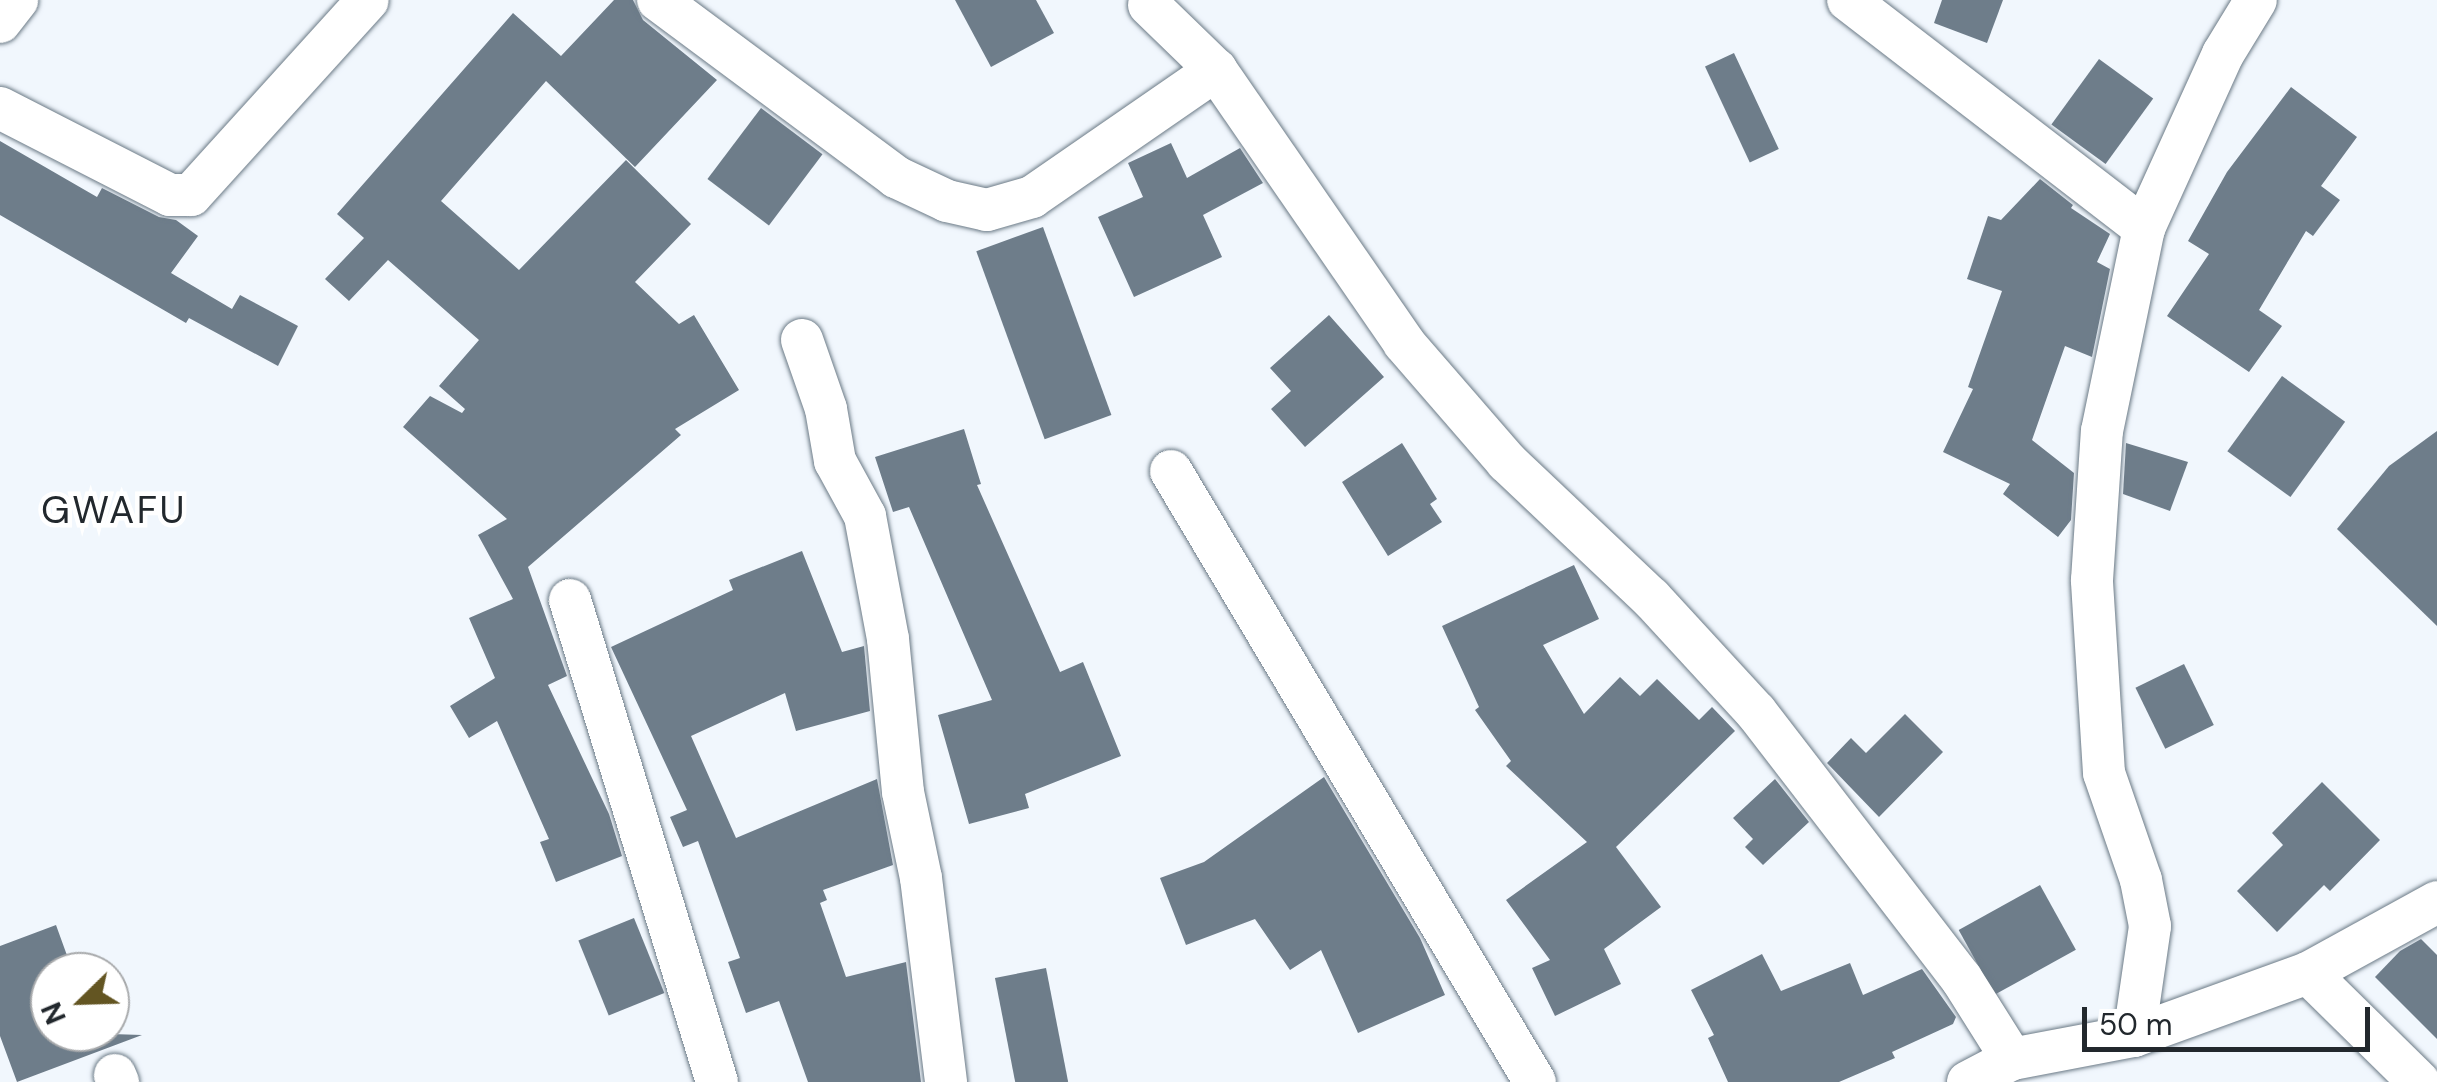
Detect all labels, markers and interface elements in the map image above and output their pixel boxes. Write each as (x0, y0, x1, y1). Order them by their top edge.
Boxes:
district label: GWAFU (41, 488, 187, 534)
north arrow (30, 952, 130, 1052)
scale bar (2087, 987, 2374, 1049)
text: N (33, 997, 75, 1030)
text: 50 m (2099, 1005, 2173, 1044)

